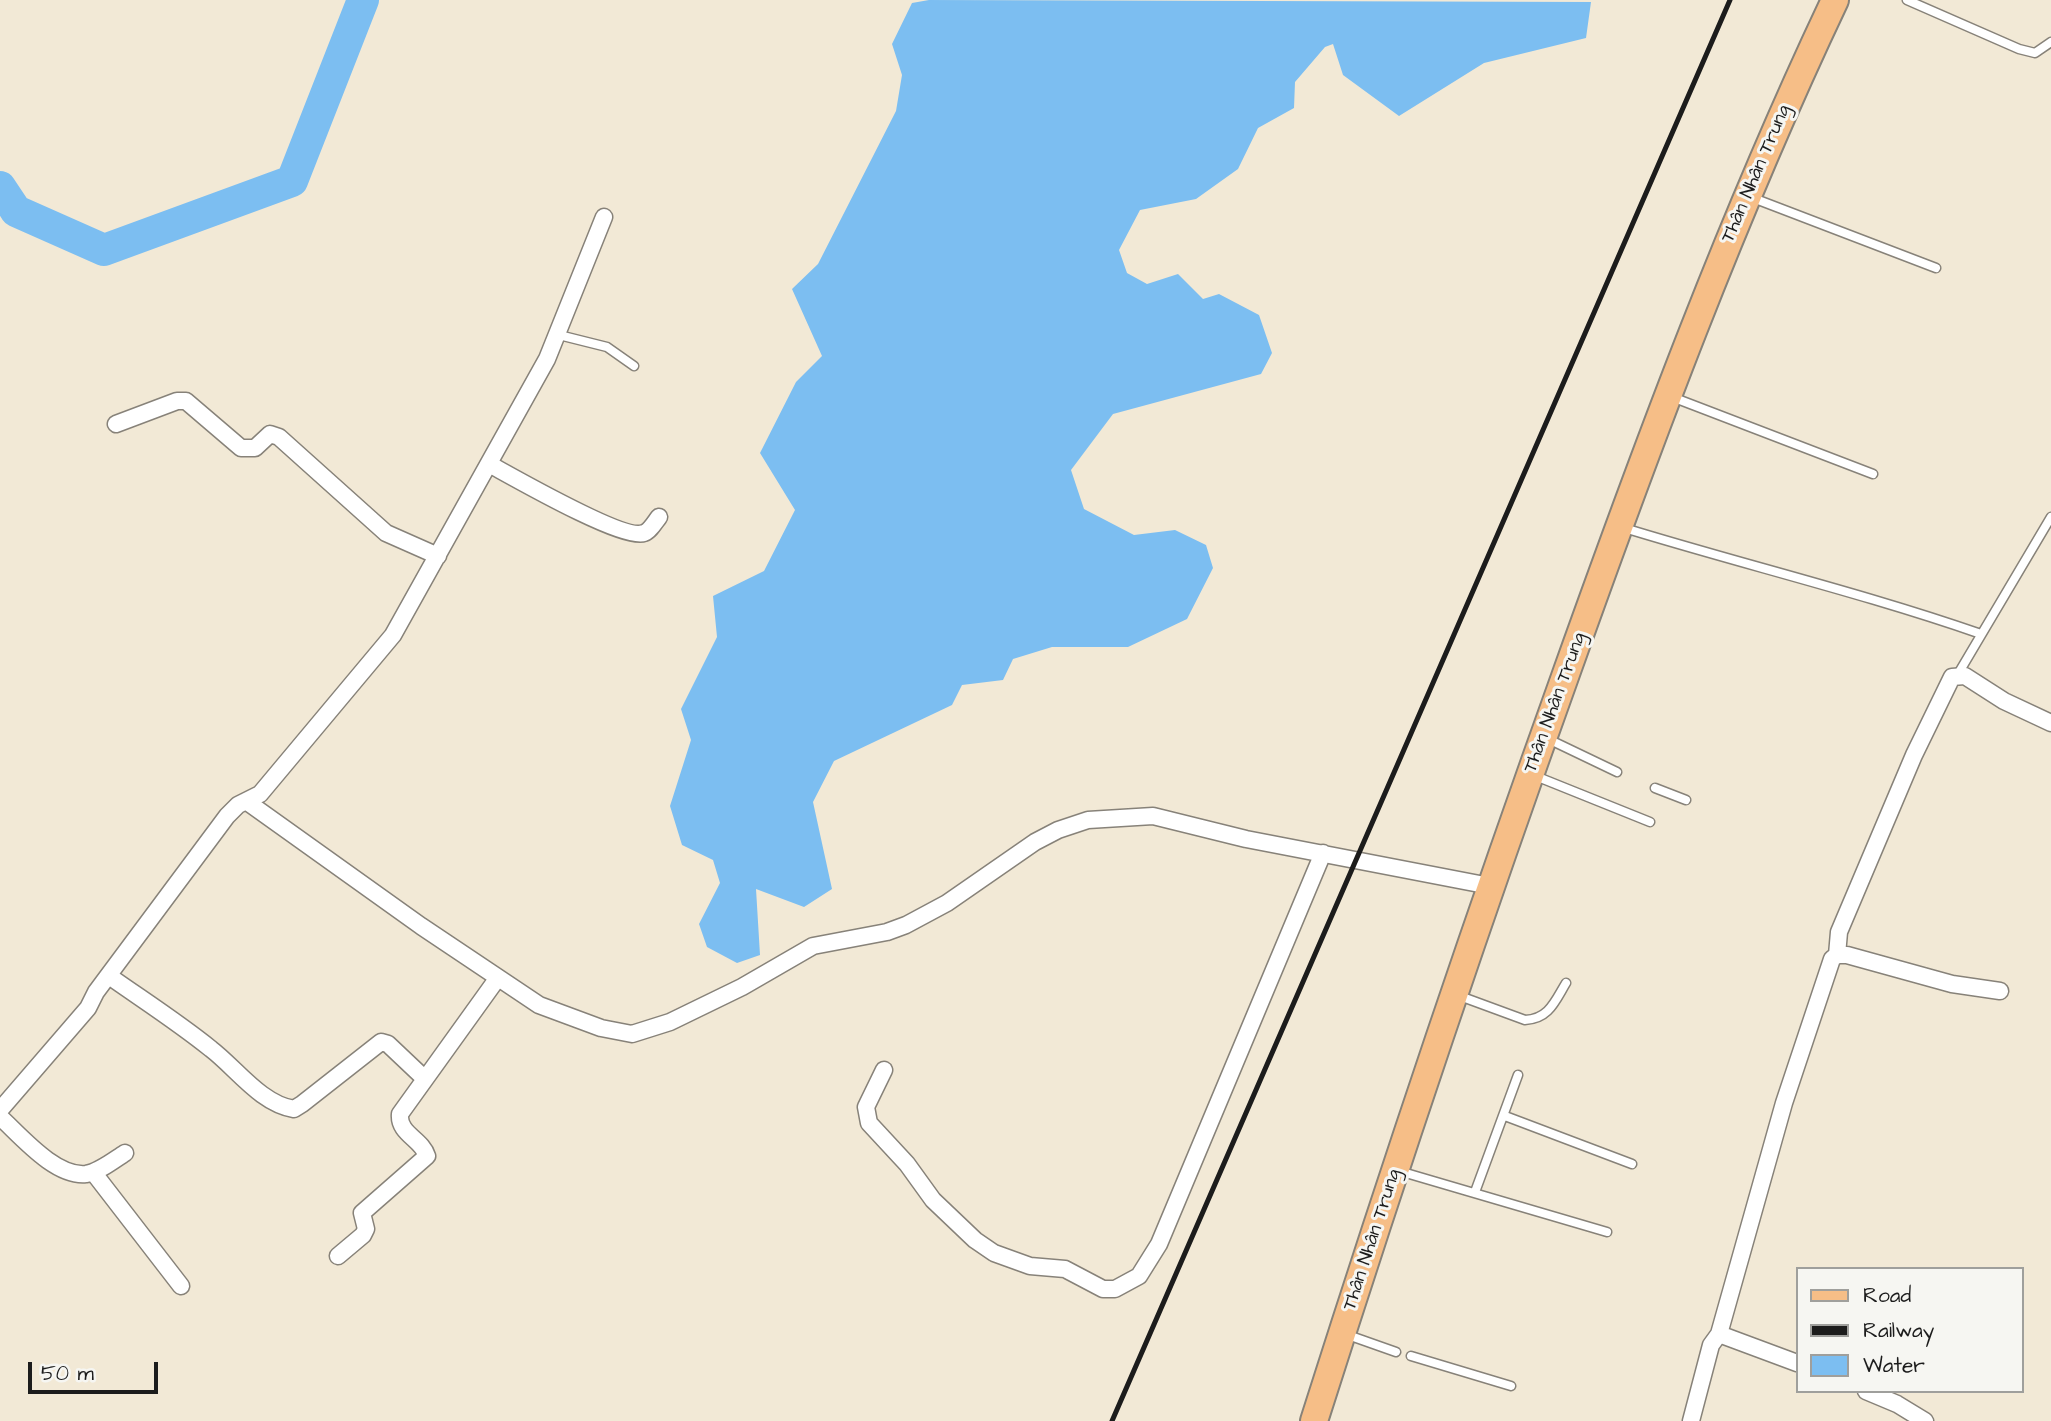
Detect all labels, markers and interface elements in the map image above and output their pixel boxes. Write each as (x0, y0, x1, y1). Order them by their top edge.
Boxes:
street label: Thân Nhân Trung (1718, 102, 1796, 246)
street label: Thân Nhân Trung (1520, 630, 1592, 776)
street label: Thân Nhân Trung (1339, 1166, 1407, 1314)
legend (1796, 1267, 2023, 1393)
text: Road (1863, 1281, 1911, 1310)
text: Railway (1863, 1316, 1934, 1345)
scale bar (32, 1348, 161, 1392)
text: Water (1863, 1351, 1925, 1380)
text: 50 m (41, 1359, 94, 1388)

